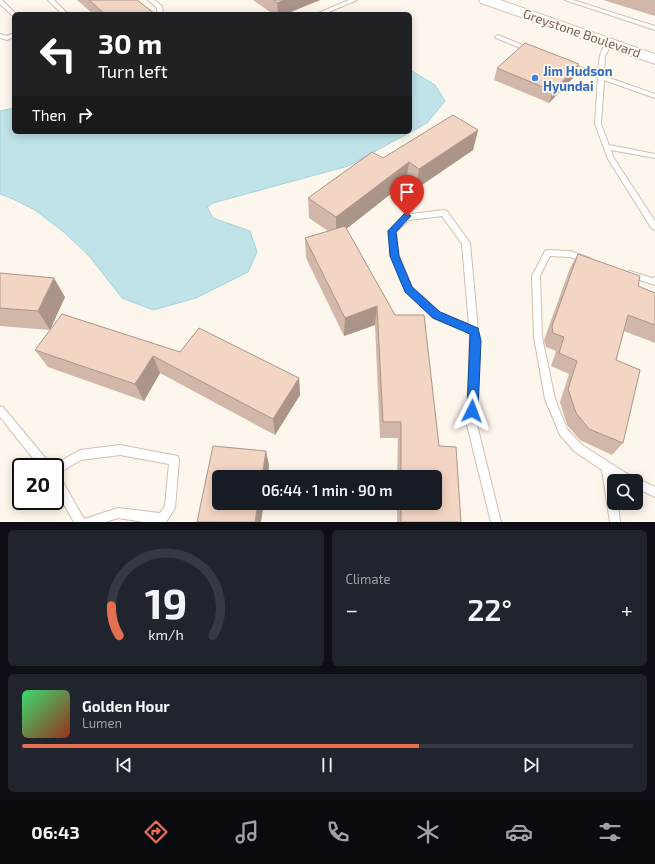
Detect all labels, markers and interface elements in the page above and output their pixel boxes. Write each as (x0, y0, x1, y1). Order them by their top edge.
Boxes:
street label: Greystone Boulevard (521, 5, 643, 61)
text: 30 m (98, 26, 162, 60)
icon: left (32, 28, 84, 80)
text: Turn left (98, 60, 168, 82)
place label: Jim Hudson Hyundai (543, 63, 613, 94)
marker: Jim Hudson Hyundai (530, 73, 540, 83)
icon: right (74, 104, 96, 126)
text: Then (32, 106, 66, 124)
pin (390, 175, 424, 216)
icon: arrive (396, 181, 418, 203)
position arrow (451, 390, 493, 432)
speed limit sign: 20 (12, 458, 64, 510)
map controls (607, 474, 643, 510)
button: search (607, 474, 643, 510)
text: 06:44 · 1 min · 90 m (261, 481, 393, 499)
text: Climate (346, 571, 390, 587)
text: 19 (144, 577, 187, 627)
text: 22° (467, 591, 512, 627)
text: − (346, 596, 358, 622)
text: + (621, 596, 633, 622)
text: km/h (148, 626, 183, 643)
text: Golden Hour (82, 697, 170, 715)
text: Lumen (82, 715, 122, 731)
icon: previous (113, 754, 135, 776)
icon: pause (316, 754, 338, 776)
icon: next (520, 754, 542, 776)
icon: directions (142, 818, 170, 846)
icon: music (233, 818, 261, 846)
icon: phone (324, 818, 352, 846)
icon: climate (414, 818, 442, 846)
icon: car (505, 818, 533, 846)
icon: filters (596, 818, 624, 846)
text: 06:43 (31, 821, 80, 843)

